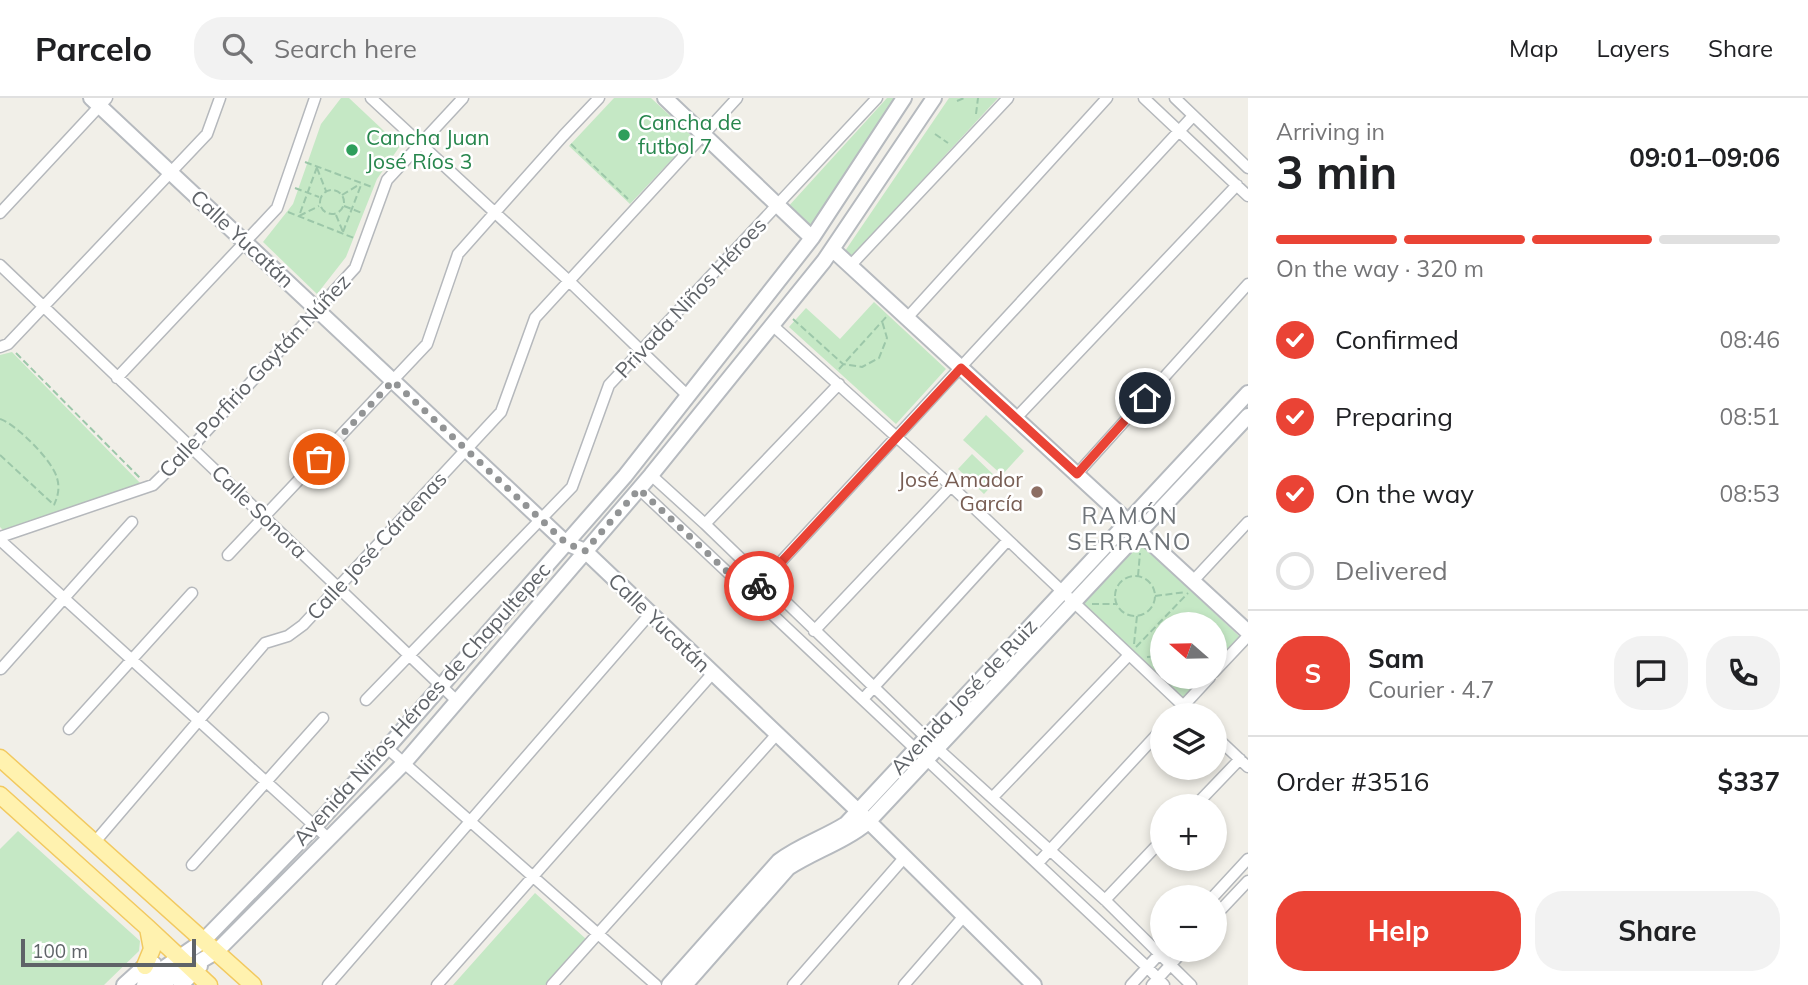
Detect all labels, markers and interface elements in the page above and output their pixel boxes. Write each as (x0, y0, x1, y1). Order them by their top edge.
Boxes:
search box (194, 17, 684, 80)
text: Parcelo (35, 28, 152, 69)
icon: search (218, 29, 256, 67)
text: Search here (274, 32, 417, 65)
text: Map (1509, 33, 1558, 63)
text: Layers (1596, 33, 1670, 63)
text: Share (1708, 33, 1773, 63)
place label: Cancha de futbol 7 (638, 109, 742, 159)
text: Arriving in (1276, 117, 1385, 146)
place label: Cancha Juan José Ríos 3 (366, 124, 490, 174)
marker: Cancha de futbol 7 (616, 127, 632, 143)
text: 09:01–09:06 (1629, 141, 1780, 174)
marker: Cancha Juan José Ríos 3 (344, 142, 360, 158)
text: 3 min (1276, 143, 1397, 201)
street label: Calle Yucatán (186, 184, 300, 293)
street label: Privada Niños Héroes (609, 212, 771, 383)
text: On the way · 320 m (1276, 254, 1484, 283)
street label: Calle Porfirio Gaytán Núñez (153, 268, 355, 482)
icon: check (1276, 321, 1314, 359)
text: Confirmed (1335, 323, 1459, 356)
text: 08:46 (1720, 325, 1780, 354)
pin (1115, 368, 1175, 428)
icon: home (1126, 379, 1164, 417)
icon: check (1276, 398, 1314, 436)
text: Preparing (1335, 400, 1453, 433)
text: 08:51 (1720, 402, 1780, 431)
pin (289, 429, 349, 489)
icon: bag (300, 440, 338, 478)
street label: Calle Sonora (206, 459, 313, 563)
street label: Calle José Cárdenas (301, 466, 452, 625)
place label: José Amador García (898, 466, 1023, 516)
icon: check (1276, 475, 1314, 513)
text: On the way (1335, 477, 1474, 510)
text: 08:53 (1720, 479, 1780, 508)
marker: José Amador García (1029, 484, 1045, 500)
district label: RAMÓN SERRANO (1067, 501, 1193, 556)
courier (724, 551, 794, 621)
text: Delivered (1335, 554, 1448, 587)
street label: Avenida Niños Héroes de Chapultepec (287, 556, 555, 850)
street label: Calle Yucatán (603, 567, 716, 677)
icon: bike (740, 567, 778, 605)
north arrow (1150, 612, 1227, 690)
map controls (1150, 612, 1227, 962)
street label: Avenida José de Ruiz (884, 613, 1042, 780)
button: chat (1614, 636, 1688, 710)
button: phone (1706, 636, 1780, 710)
text: Sam (1368, 642, 1424, 675)
text: S (1305, 657, 1321, 690)
text: Courier · 4.7 (1368, 675, 1494, 704)
button: layers (1150, 703, 1227, 780)
text: Order #3516 (1276, 765, 1429, 798)
text: $337 (1718, 765, 1780, 798)
button: + (1150, 794, 1227, 871)
button: − (1150, 885, 1227, 962)
button: Help (1276, 891, 1521, 971)
button: Share (1535, 891, 1780, 971)
scale bar (21, 936, 196, 968)
text: 100 m (32, 939, 88, 963)

